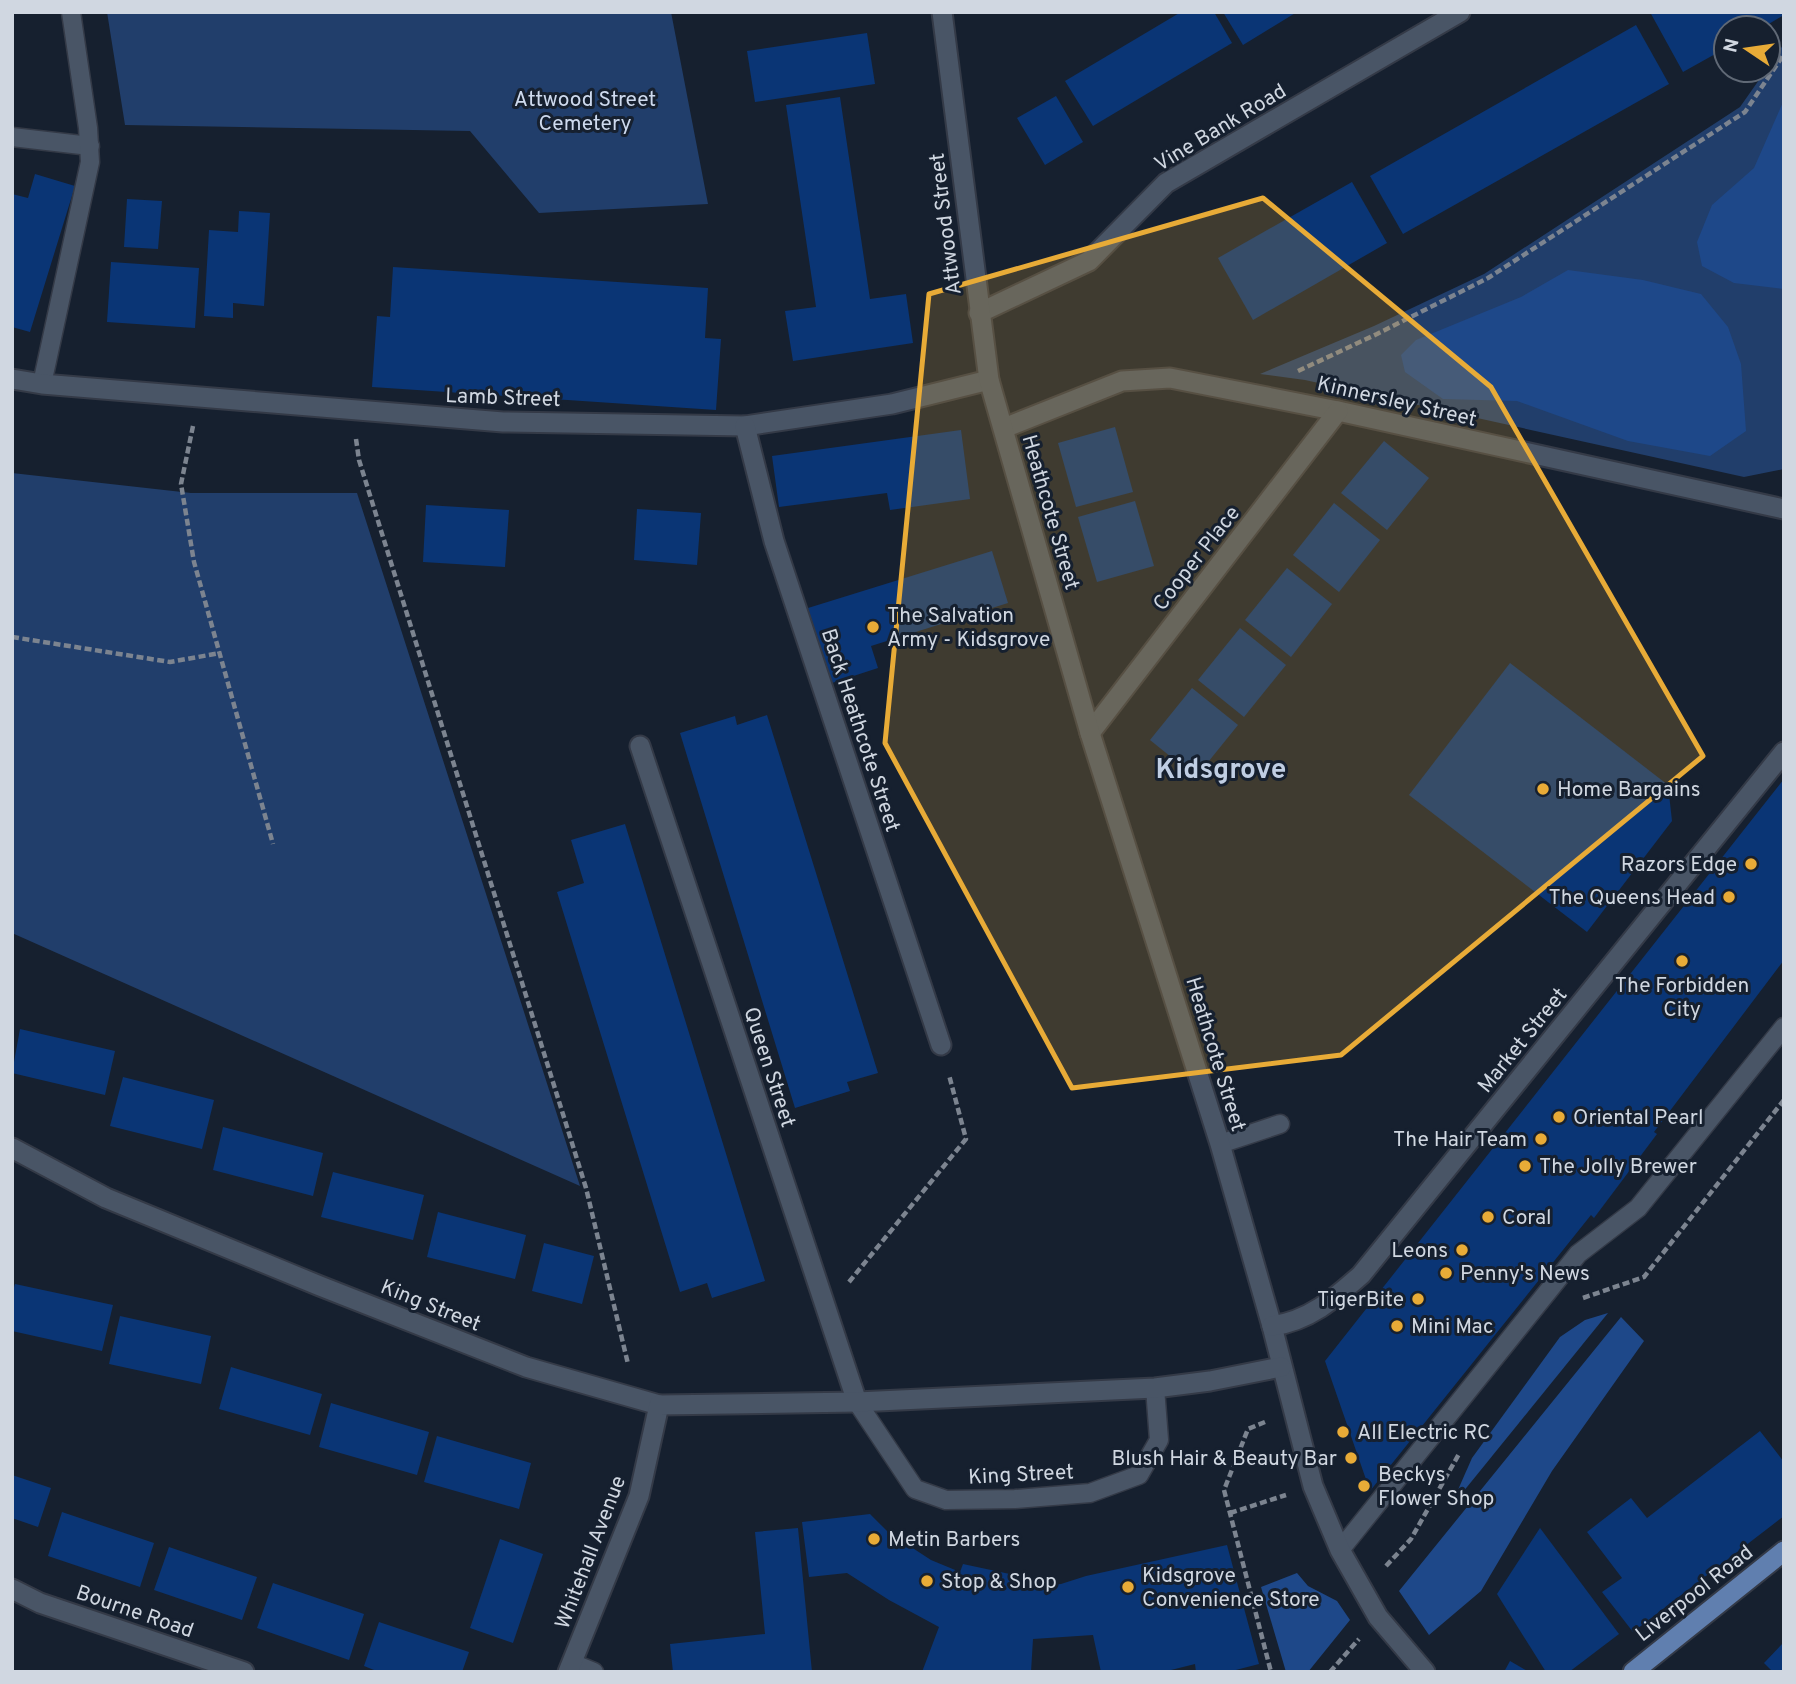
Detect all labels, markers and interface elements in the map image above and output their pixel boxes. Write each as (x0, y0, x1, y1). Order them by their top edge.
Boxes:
north arrow (1712, 14, 1782, 84)
text: N (1719, 36, 1746, 55)
street label: Vine Bank Road (1150, 78, 1292, 178)
park label: Attwood Street Cemetery (514, 87, 656, 138)
street label: Attwood Street (924, 151, 969, 296)
street label: Kinnersley Street (1314, 371, 1479, 434)
street label: Lamb Street (445, 383, 561, 414)
street label: Heathcote Street (1014, 432, 1085, 593)
street label: Cooper Place (1148, 501, 1247, 617)
place label: The Salvation Army - Kidsgrove (887, 603, 1050, 654)
marker: The Salvation Army - Kidsgrove (865, 619, 881, 635)
street label: Back Heathcote Street (814, 625, 905, 836)
district label: Kidsgrove (1156, 753, 1286, 789)
place label: Home Bargains (1557, 777, 1701, 804)
marker: Home Bargains (1535, 781, 1551, 797)
place label: Razors Edge (1621, 852, 1737, 879)
marker: Razors Edge (1743, 856, 1759, 872)
place label: The Queens Head (1548, 885, 1715, 912)
marker: The Queens Head (1721, 889, 1737, 905)
marker: The Forbidden City (1674, 953, 1690, 969)
place label: The Forbidden City (1615, 973, 1749, 1024)
street label: Heathcote Street (1178, 974, 1251, 1135)
street label: Market Street (1472, 983, 1574, 1099)
street label: Queen Street (736, 1004, 801, 1131)
place label: Oriental Pearl (1573, 1105, 1703, 1132)
marker: Oriental Pearl (1551, 1109, 1567, 1125)
place label: The Hair Team (1393, 1127, 1527, 1154)
marker: The Hair Team (1533, 1131, 1549, 1147)
place label: The Jolly Brewer (1539, 1154, 1697, 1181)
marker: The Jolly Brewer (1517, 1158, 1533, 1174)
place label: Coral (1502, 1205, 1552, 1232)
marker: Coral (1480, 1209, 1496, 1225)
place label: Leons (1391, 1238, 1448, 1265)
marker: Leons (1454, 1242, 1470, 1258)
place label: Penny's News (1460, 1261, 1590, 1288)
marker: Penny's News (1438, 1265, 1454, 1281)
street label: King Street (376, 1274, 485, 1339)
place label: TigerBite (1317, 1287, 1404, 1314)
marker: TigerBite (1410, 1291, 1426, 1307)
place label: Mini Mac (1411, 1314, 1493, 1341)
marker: Mini Mac (1389, 1318, 1405, 1334)
place label: All Electric RC (1357, 1420, 1491, 1447)
marker: All Electric RC (1335, 1424, 1351, 1440)
place label: Blush Hair & Beauty Bar (1112, 1446, 1337, 1473)
marker: Blush Hair & Beauty Bar (1343, 1450, 1359, 1466)
street label: King Street (967, 1459, 1075, 1492)
place label: Beckys Flower Shop (1378, 1462, 1494, 1513)
street label: Whitehall Avenue (550, 1472, 633, 1633)
marker: Beckys Flower Shop (1356, 1478, 1372, 1494)
place label: Metin Barbers (888, 1527, 1020, 1554)
marker: Metin Barbers (866, 1531, 882, 1547)
street label: Liverpool Road (1631, 1540, 1759, 1649)
place label: Kidsgrove Convenience Store (1142, 1563, 1320, 1614)
place label: Stop & Shop (941, 1569, 1057, 1596)
marker: Stop & Shop (919, 1573, 935, 1589)
marker: Kidsgrove Convenience Store (1120, 1579, 1136, 1595)
street label: Bourne Road (72, 1580, 197, 1645)

